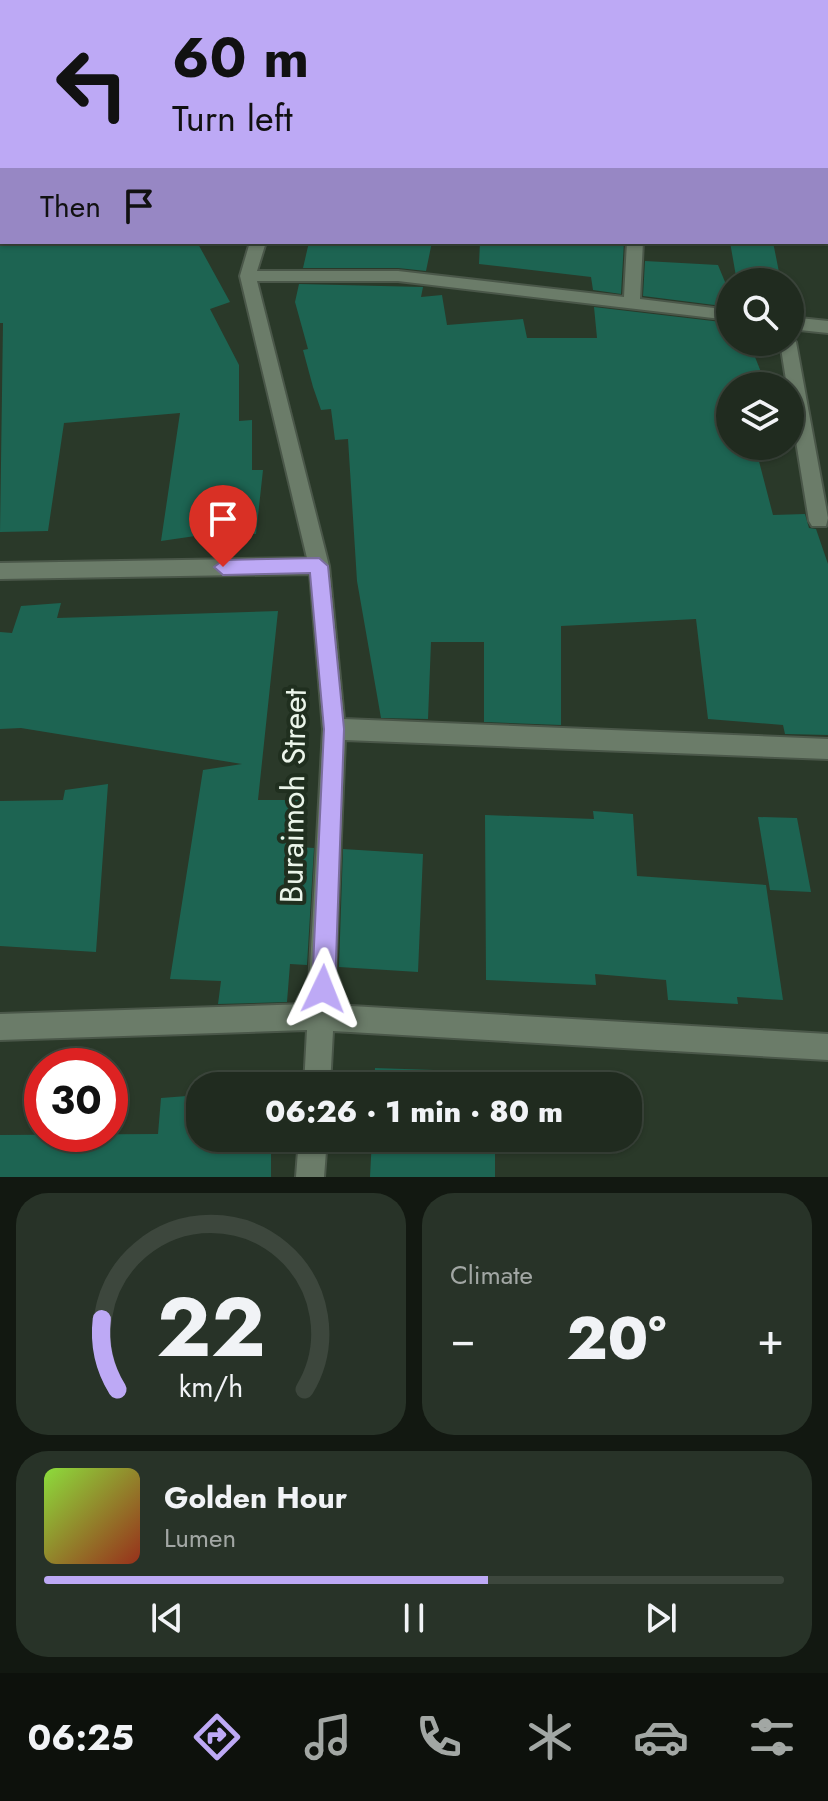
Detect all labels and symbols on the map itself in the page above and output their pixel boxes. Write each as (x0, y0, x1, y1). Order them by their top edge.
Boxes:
pin (189, 485, 257, 567)
street label: Buraimoh Street (268, 688, 318, 904)
position arrow (281, 947, 365, 1031)
speed limit sign: 30 (24, 1048, 128, 1152)

